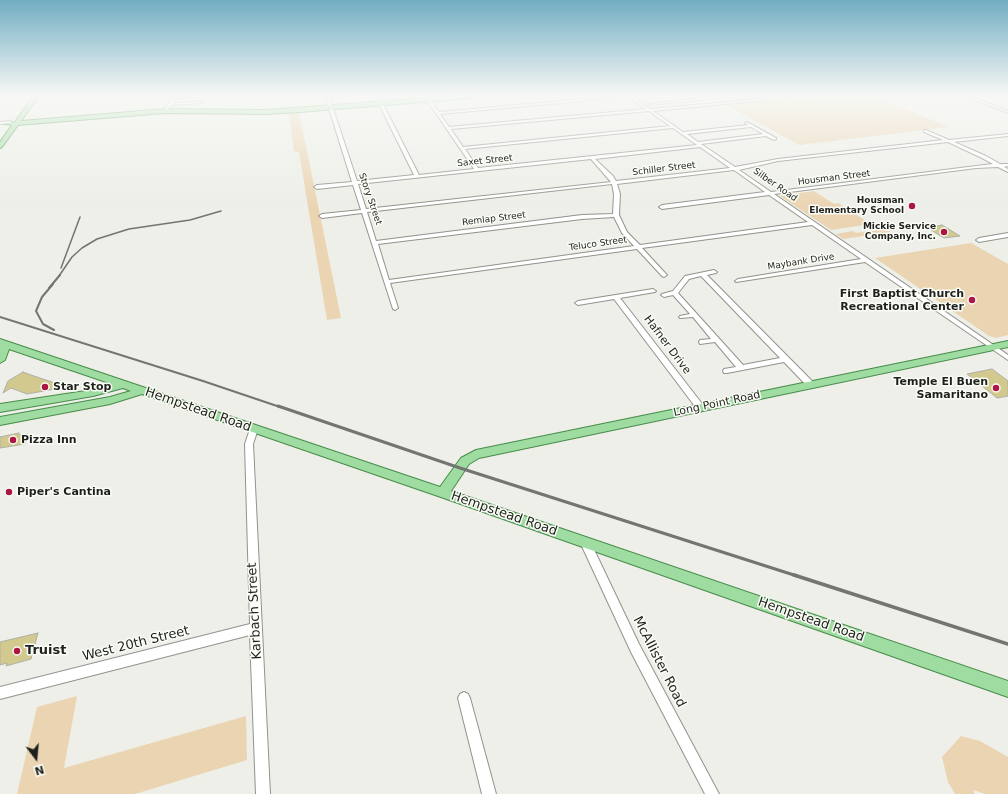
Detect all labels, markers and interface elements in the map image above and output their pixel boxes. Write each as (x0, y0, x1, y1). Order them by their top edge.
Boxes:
street label: Saxet Street (457, 153, 513, 169)
street label: Schiller Street (632, 160, 696, 178)
street label: Silber Road (751, 166, 799, 204)
street label: Housman Street (797, 168, 871, 188)
street label: Story Street (356, 172, 384, 226)
place label: Housman Elementary School (809, 196, 904, 217)
marker: Housman Elementary School (907, 201, 917, 211)
street label: Remlap Street (462, 210, 526, 228)
place label: Mickie Service Company, Inc. (863, 222, 936, 243)
marker: Mickie Service Company, Inc. (939, 227, 949, 237)
street label: Teluco Street (568, 235, 628, 253)
street label: Maybank Drive (767, 251, 835, 273)
place label: First Baptist Church Recreational Center (840, 287, 964, 313)
marker: First Baptist Church Recreational Center (967, 295, 977, 305)
street label: Hafner Drive (641, 313, 693, 377)
place label: Temple El Buen Samaritano (893, 375, 988, 401)
place label: Star Stop (53, 380, 111, 394)
marker: Star Stop (40, 382, 50, 392)
marker: Temple El Buen Samaritano (991, 383, 1001, 393)
street label: Hempstead Road (143, 384, 253, 436)
street label: Long Point Road (672, 388, 762, 420)
place label: Pizza Inn (21, 433, 77, 447)
marker: Pizza Inn (8, 435, 18, 445)
place label: Piper's Cantina (17, 485, 111, 499)
marker: Piper's Cantina (4, 487, 14, 497)
street label: Hempstead Road (449, 488, 559, 540)
street label: Karbach Street (245, 562, 265, 660)
street label: Hempstead Road (756, 594, 866, 646)
street label: McAllister Road (629, 614, 689, 710)
street label: West 20th Street (81, 623, 191, 665)
place label: Truist (25, 643, 67, 659)
marker: Truist (12, 646, 22, 656)
north arrow (16, 738, 56, 778)
text: N (33, 762, 46, 778)

